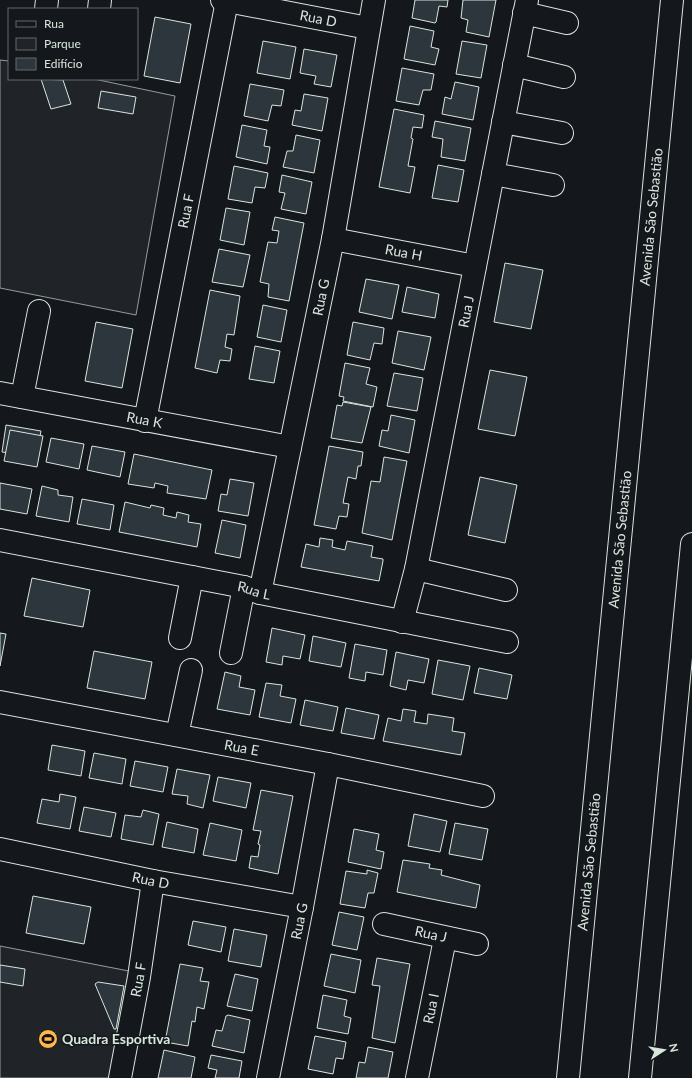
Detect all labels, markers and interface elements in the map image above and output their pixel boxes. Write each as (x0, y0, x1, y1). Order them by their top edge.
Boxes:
street label: Rua D (298, 6, 338, 30)
legend (8, 8, 138, 80)
text: Rua (44, 16, 64, 31)
text: Parque (44, 36, 81, 51)
text: Edifício (44, 56, 83, 71)
street label: Avenida São Sebastião (635, 147, 666, 287)
street label: Rua F (174, 192, 197, 230)
street label: Rua H (384, 240, 424, 264)
street label: Rua G (308, 277, 333, 317)
street label: Rua J (454, 294, 477, 329)
street label: Rua K (125, 408, 165, 431)
street label: Avenida São Sebastião (604, 470, 635, 609)
street label: Rua L (236, 577, 272, 603)
street label: Rua E (223, 736, 261, 759)
street label: Avenida São Sebastião (573, 792, 603, 932)
street label: Rua D (131, 868, 171, 892)
street label: Rua G (287, 901, 311, 941)
street label: Rua J (413, 922, 449, 945)
street label: Rua F (126, 961, 149, 998)
street label: Rua I (419, 992, 442, 1025)
sports icon: Quadra Esportiva (37, 1028, 59, 1050)
place label: Quadra Esportiva (62, 1030, 170, 1047)
north arrow (644, 1030, 684, 1070)
text: N (667, 1042, 682, 1053)

